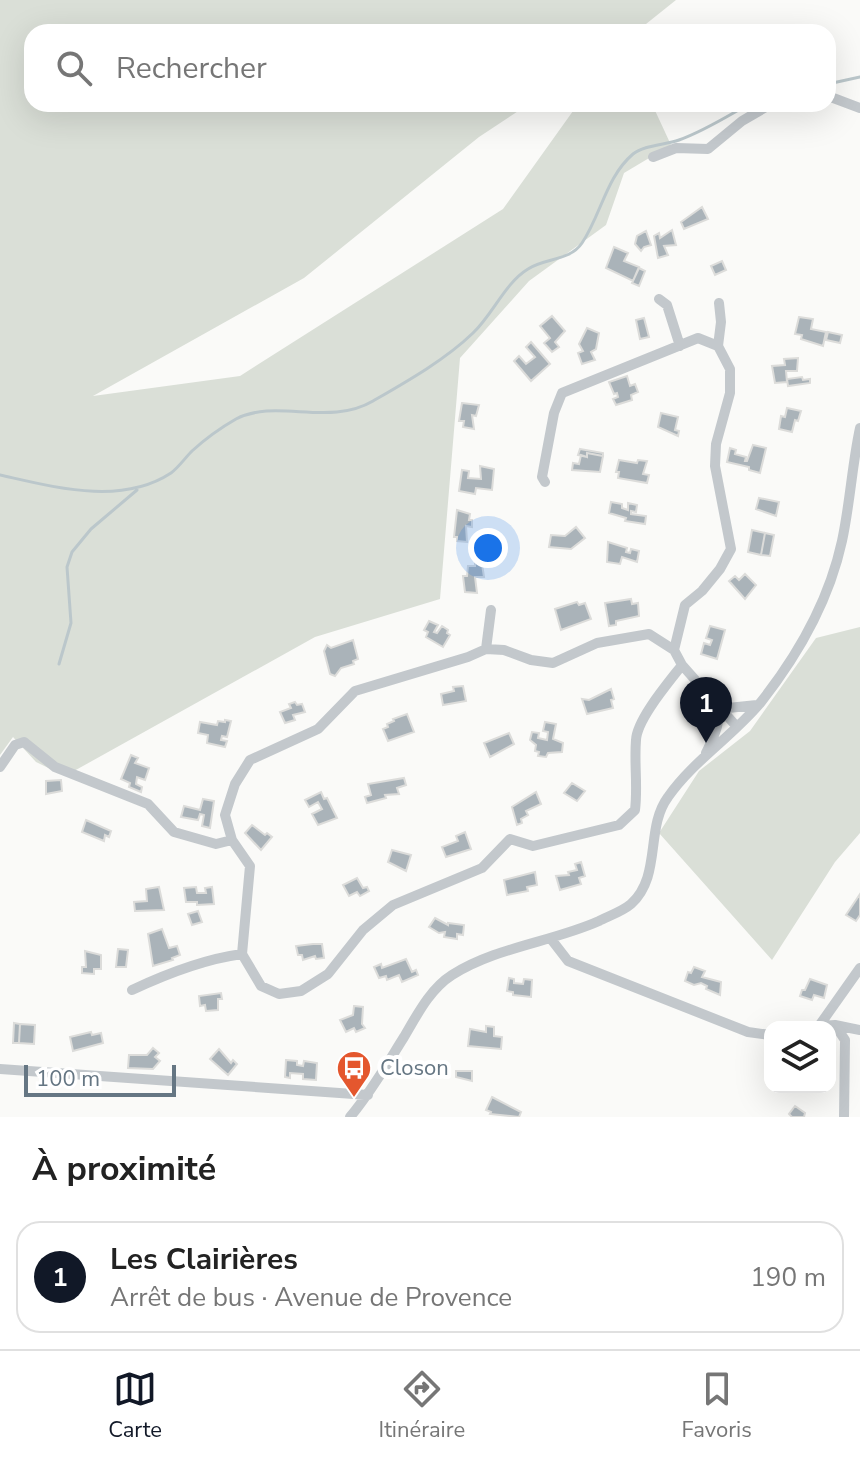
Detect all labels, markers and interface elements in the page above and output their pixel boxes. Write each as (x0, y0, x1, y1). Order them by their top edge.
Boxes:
search box (24, 24, 836, 112)
icon: search (52, 46, 96, 90)
text: Rechercher (116, 48, 267, 89)
your location (468, 528, 508, 568)
pin: 1 (680, 677, 732, 743)
map controls (764, 1021, 836, 1093)
button: layers (764, 1021, 836, 1093)
bus stop icon: Closon (335, 1049, 373, 1099)
place label: Closon (380, 1053, 449, 1083)
scale bar (24, 1061, 176, 1097)
text: 100 m (36, 1064, 100, 1094)
text: À proximité (32, 1146, 216, 1192)
text: Les Clairières (110, 1239, 298, 1280)
text: 1 (52, 1260, 68, 1295)
text: 190 m (750, 1260, 826, 1295)
text: Arrêt de bus · Avenue de Provence (110, 1280, 512, 1315)
tab: Carte (108, 1367, 162, 1445)
tab: Itinéraire (379, 1367, 465, 1445)
tab: Favoris (682, 1367, 752, 1445)

